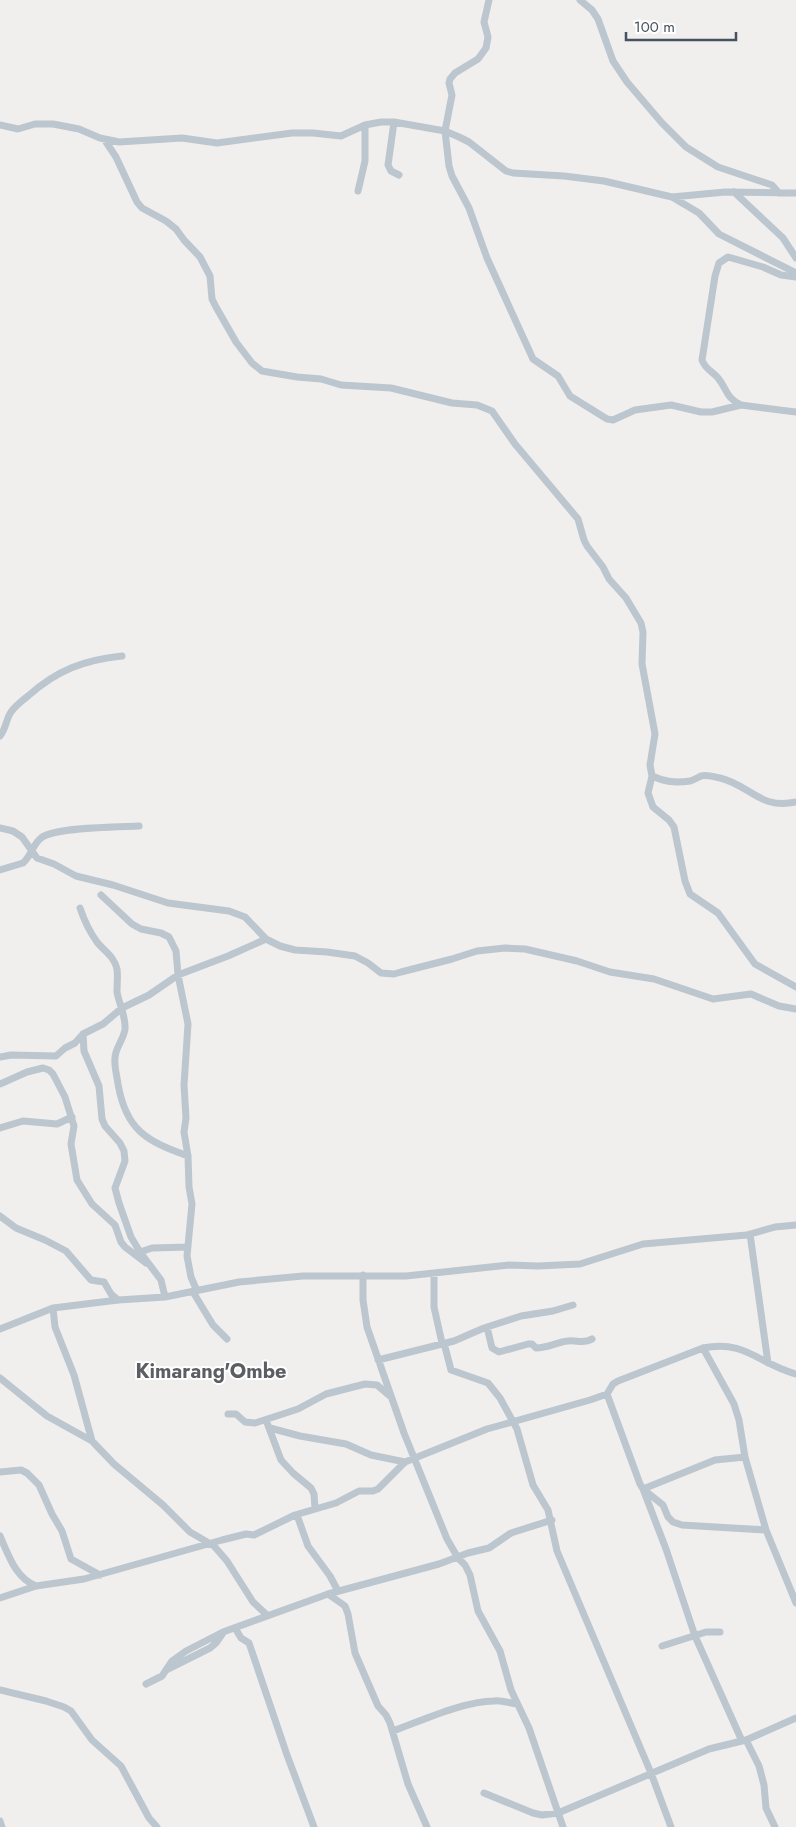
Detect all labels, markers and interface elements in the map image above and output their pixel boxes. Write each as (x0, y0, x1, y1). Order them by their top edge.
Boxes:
scale bar (626, 10, 736, 42)
text: 100 m (634, 16, 675, 38)
district label: Kimarang'Ombe (136, 1357, 286, 1386)

